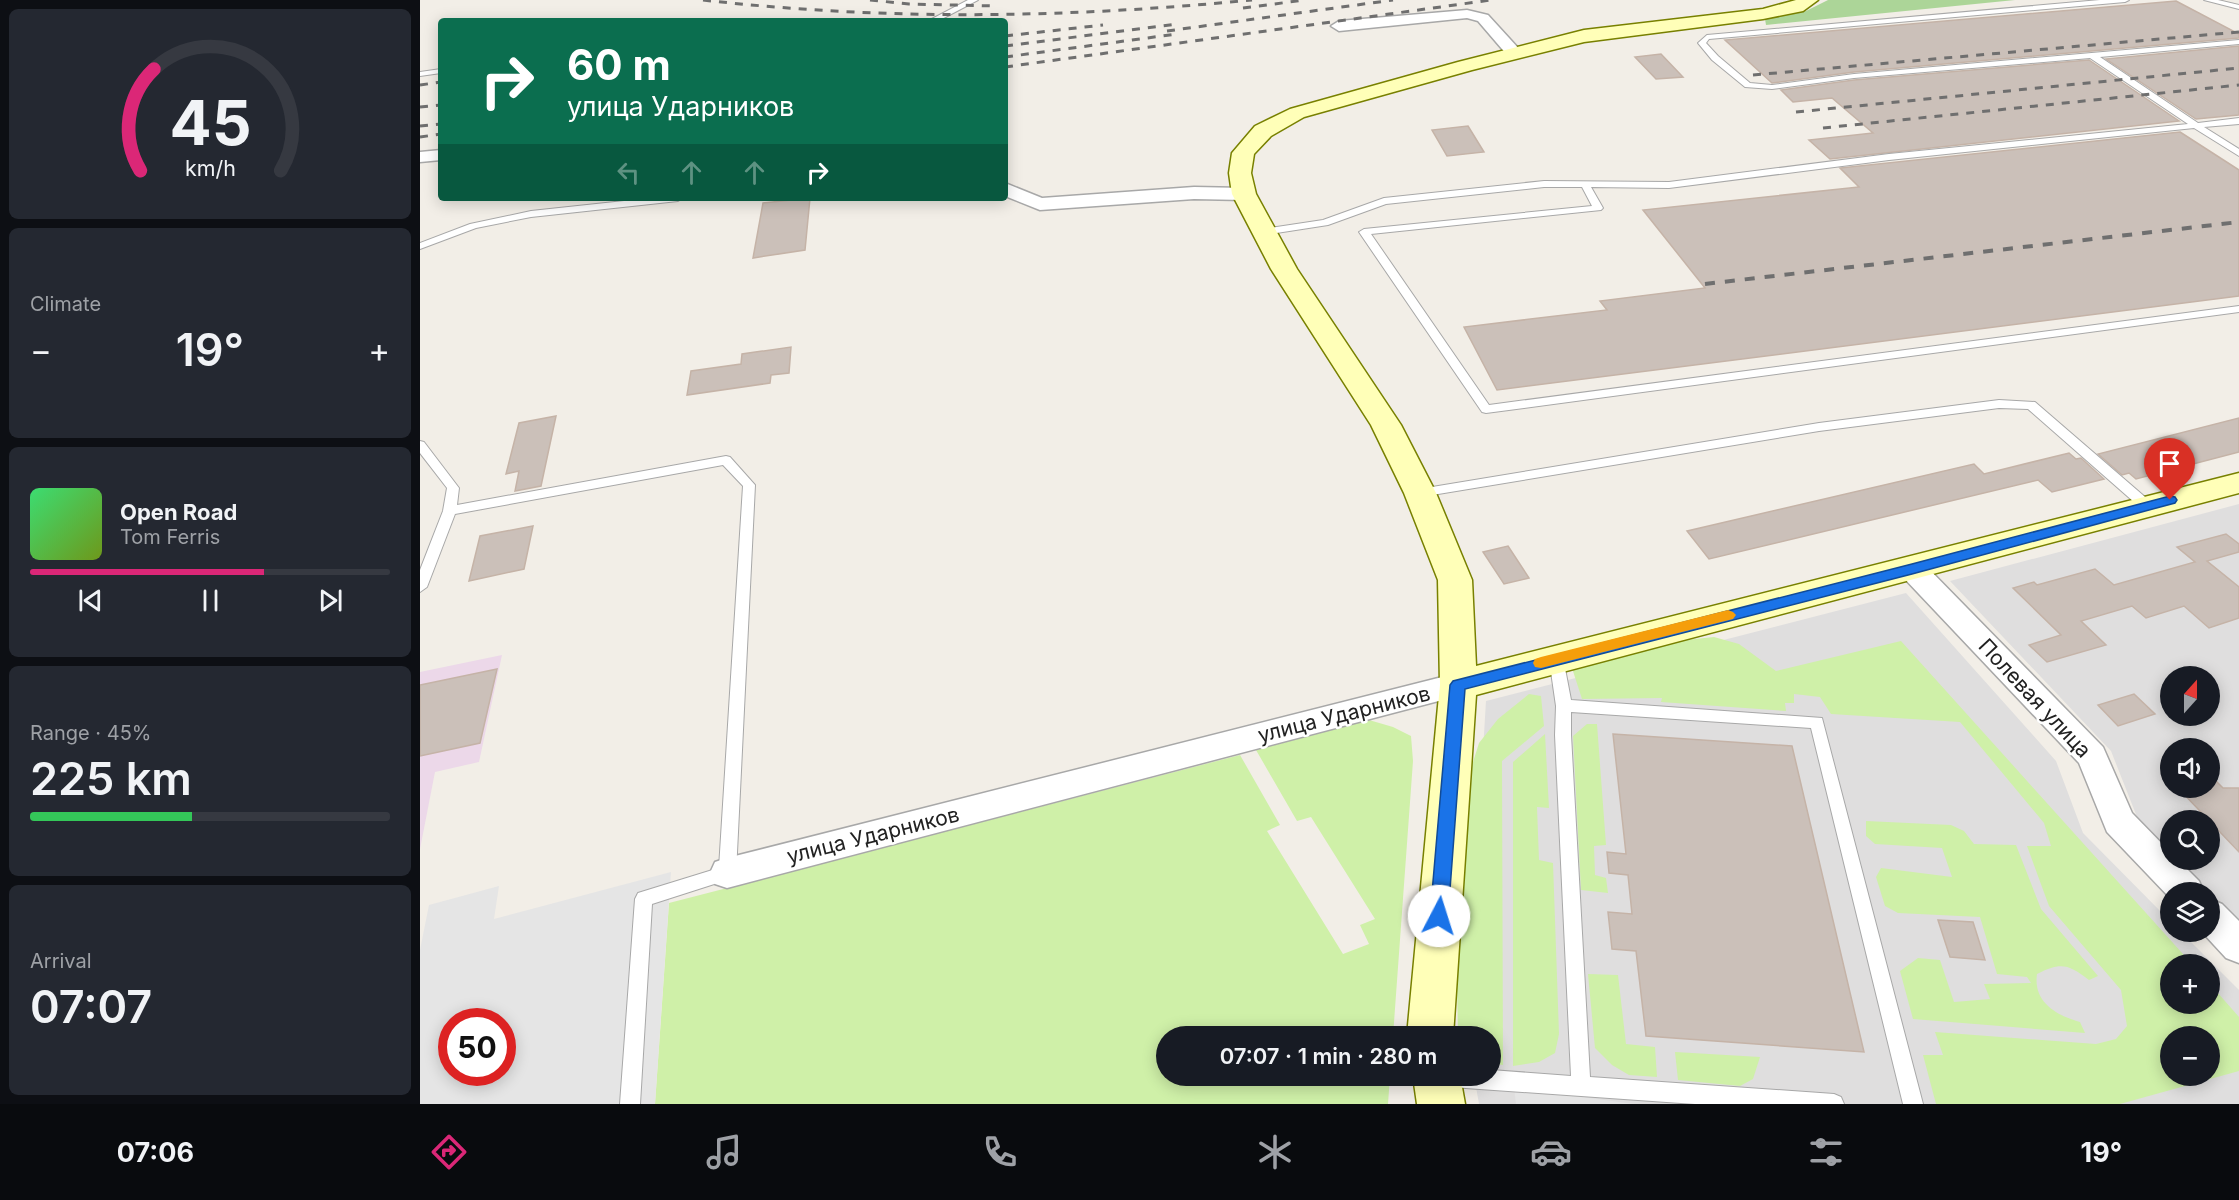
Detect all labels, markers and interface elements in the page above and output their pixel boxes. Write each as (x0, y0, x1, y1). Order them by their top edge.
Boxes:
text: 60 m (567, 39, 671, 90)
icon: right (468, 42, 546, 120)
text: 45 (169, 85, 251, 160)
text: улица Ударников (567, 90, 794, 123)
text: km/h (185, 155, 235, 181)
icon: left (612, 156, 645, 189)
icon: ahead (675, 156, 708, 189)
icon: ahead (738, 156, 771, 189)
icon: right (801, 156, 834, 189)
text: Climate (30, 292, 101, 316)
text: 19° (176, 322, 244, 377)
text: − (30, 330, 52, 370)
text: + (368, 330, 390, 370)
pin (2144, 438, 2195, 500)
icon: arrive (2153, 447, 2186, 480)
text: Open Road (120, 499, 237, 525)
text: Tom Ferris (120, 525, 220, 549)
icon: previous (74, 584, 107, 617)
icon: pause (194, 584, 227, 617)
icon: next (314, 584, 347, 617)
street label: Полевая улица (1974, 633, 2096, 763)
north arrow (2160, 666, 2220, 726)
map controls (2160, 666, 2220, 1086)
street label: улица Ударников (1255, 680, 1433, 748)
text: Range · 45% (30, 721, 151, 745)
button: sound (2160, 738, 2220, 798)
text: 225 km (30, 751, 192, 806)
street label: улица Ударников (784, 801, 962, 869)
button: search (2160, 810, 2220, 870)
button: layers (2160, 882, 2220, 942)
position arrow (1407, 884, 1471, 948)
text: Arrival (30, 949, 92, 973)
button: + (2160, 954, 2220, 1014)
text: 07:07 (30, 979, 152, 1034)
speed limit sign: 50 (438, 1008, 516, 1086)
button: − (2160, 1026, 2220, 1086)
text: 07:07 · 1 min · 280 m (1220, 1043, 1437, 1069)
icon: directions (428, 1131, 470, 1173)
icon: music (703, 1131, 745, 1173)
icon: phone (979, 1131, 1021, 1173)
icon: climate (1254, 1131, 1296, 1173)
icon: car (1530, 1131, 1572, 1173)
icon: filters (1805, 1131, 1847, 1173)
text: 07:06 (117, 1136, 194, 1169)
text: 19° (2081, 1136, 2122, 1169)

